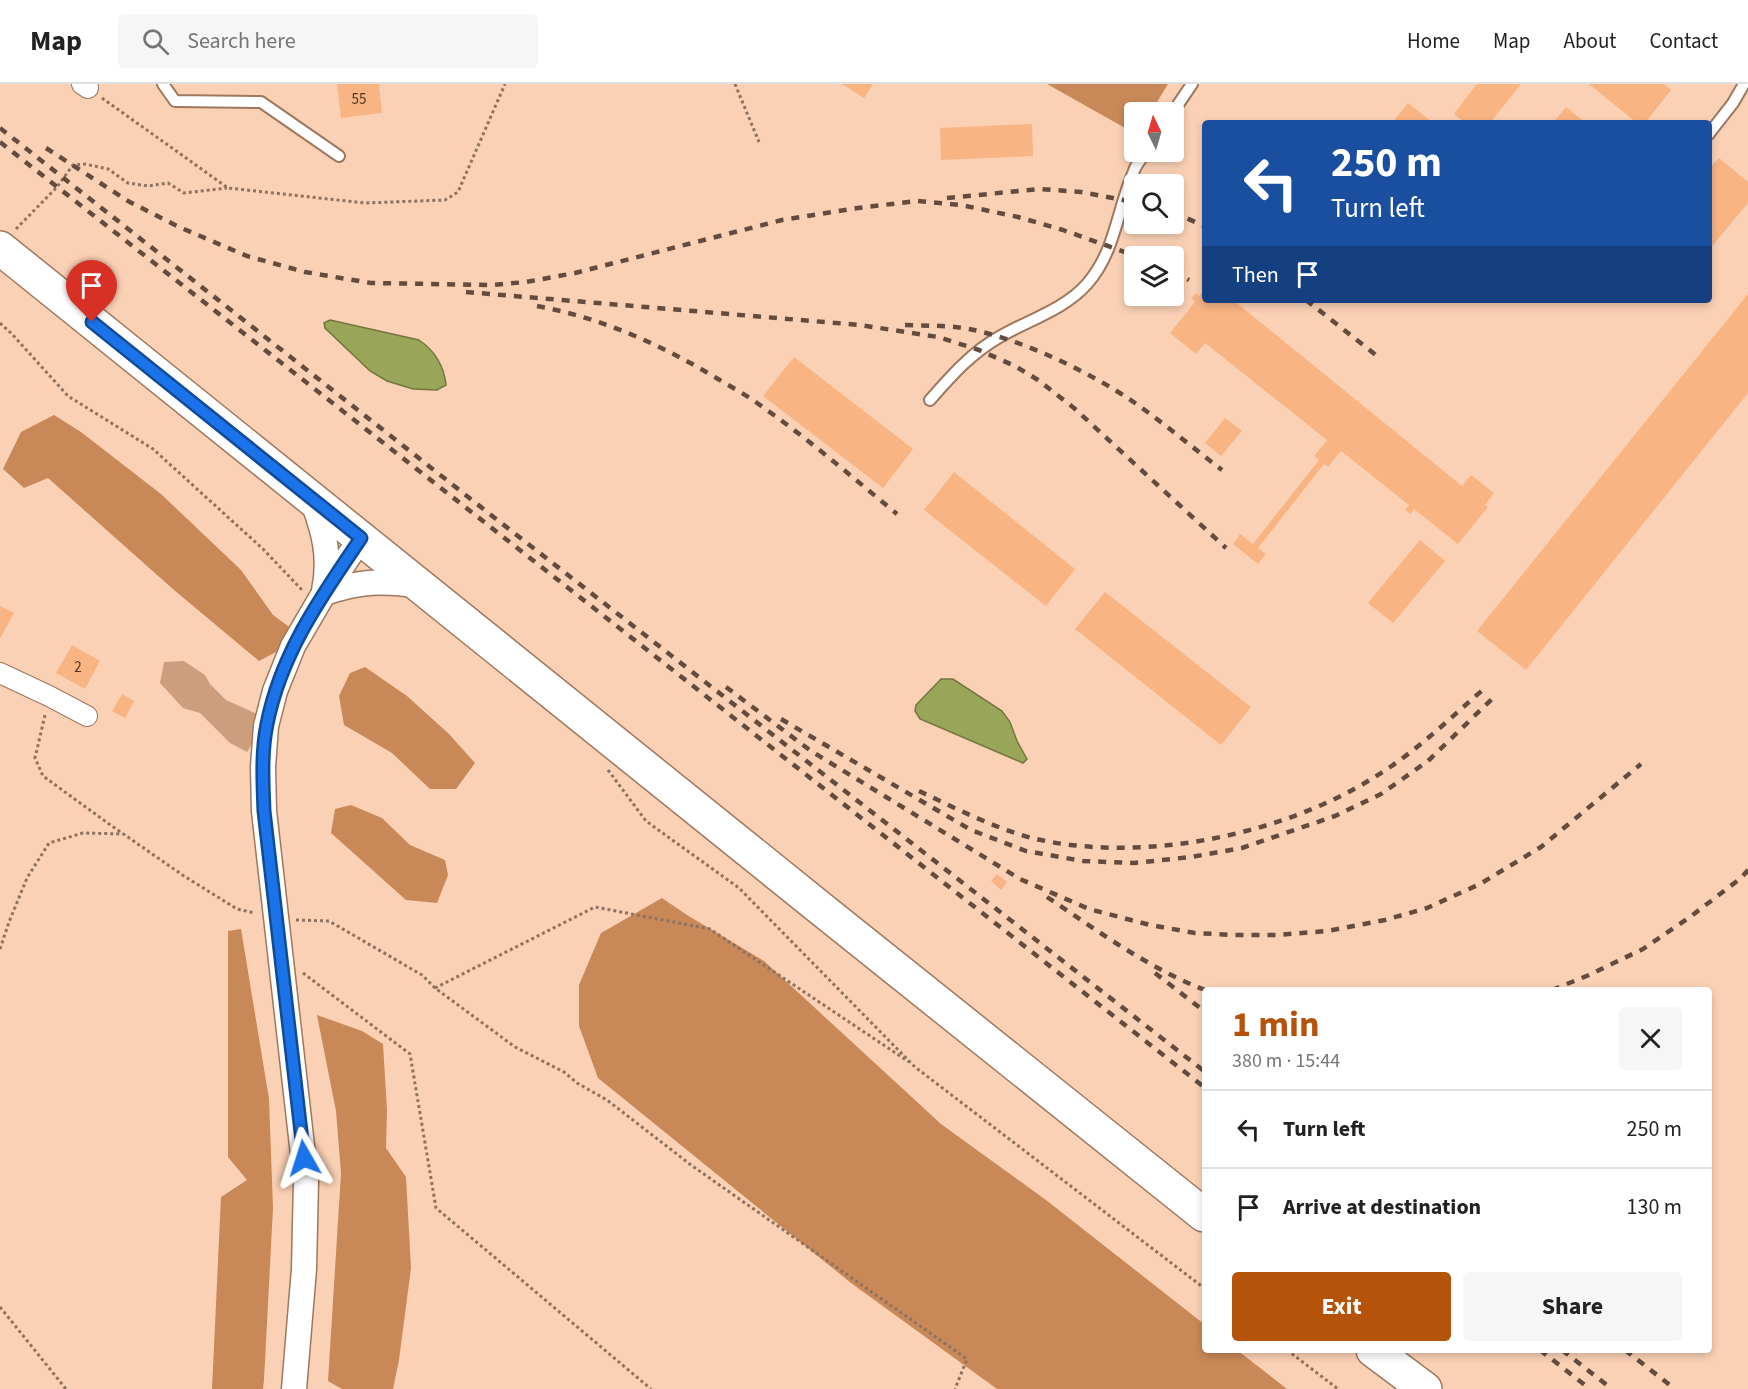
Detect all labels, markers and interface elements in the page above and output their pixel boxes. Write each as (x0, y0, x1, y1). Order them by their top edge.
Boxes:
search box (118, 14, 538, 68)
text: Map (30, 21, 82, 61)
icon: search (139, 25, 172, 58)
text: Search here (187, 25, 296, 57)
text: Home (1407, 26, 1460, 56)
text: Map (1493, 26, 1531, 56)
text: About (1564, 26, 1616, 56)
text: Contact (1649, 26, 1718, 56)
house number: 55 (352, 89, 366, 110)
north arrow (1124, 102, 1184, 162)
map controls (1124, 102, 1184, 306)
text: 250 m (1331, 133, 1442, 193)
icon: left (1232, 144, 1310, 222)
button: search (1124, 174, 1184, 234)
text: Turn left (1331, 189, 1425, 228)
button: layers (1124, 246, 1184, 306)
icon: arrive (1291, 258, 1324, 291)
text: Then (1232, 259, 1279, 291)
pin (66, 260, 117, 322)
icon: arrive (75, 269, 108, 302)
house number: 2 (74, 657, 82, 678)
text: 1 min (1232, 999, 1320, 1050)
button: close (1619, 1007, 1682, 1070)
text: 380 m · 15:44 (1232, 1047, 1340, 1075)
icon: left (1232, 1113, 1265, 1146)
text: Turn left (1283, 1113, 1365, 1145)
text: 250 m (1627, 1113, 1682, 1145)
position arrow (272, 1126, 336, 1190)
icon: arrive (1232, 1191, 1265, 1224)
text: Arrive at destination (1283, 1191, 1481, 1223)
text: 130 m (1627, 1191, 1682, 1223)
button: Exit (1232, 1272, 1451, 1341)
button: Share (1463, 1272, 1682, 1341)

